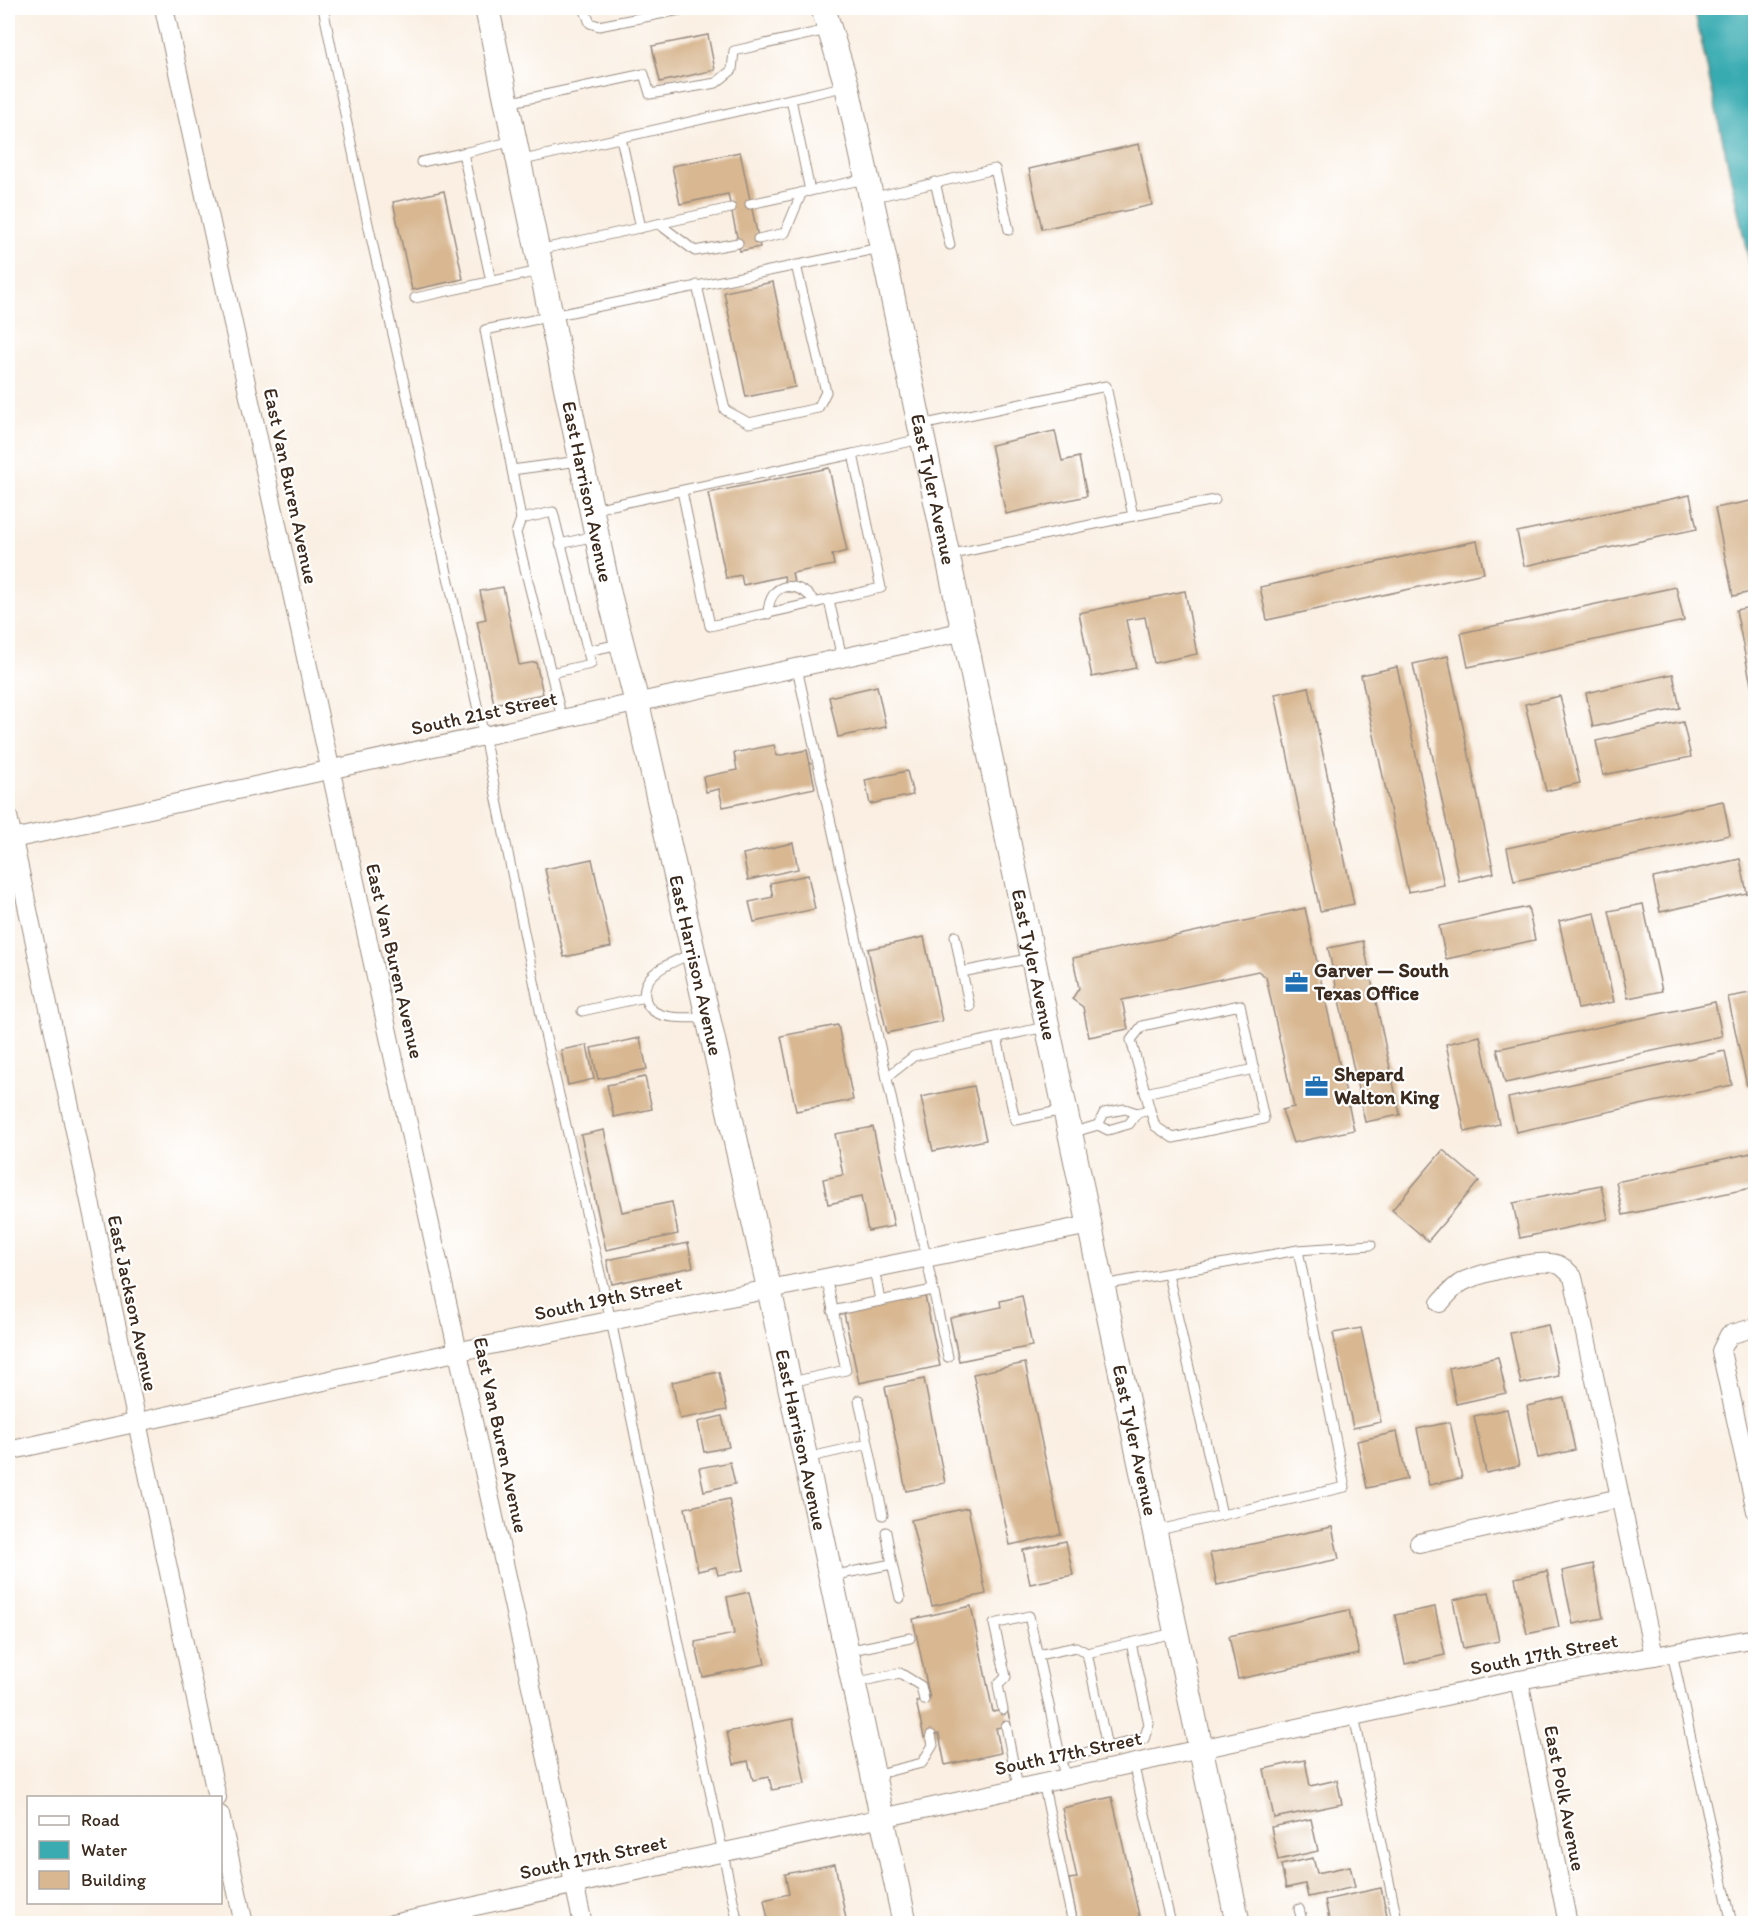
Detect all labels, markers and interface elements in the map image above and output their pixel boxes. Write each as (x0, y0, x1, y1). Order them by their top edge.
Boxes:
street label: East Van Buren Avenue (258, 386, 324, 586)
street label: East Harrison Avenue (557, 399, 618, 584)
street label: East Tyler Avenue (906, 411, 961, 567)
street label: South 21st Street (409, 686, 559, 740)
street label: East Van Buren Avenue (361, 861, 429, 1061)
street label: East Harrison Avenue (664, 873, 728, 1058)
street label: East Tyler Avenue (1007, 887, 1062, 1042)
place label: Garver — South Texas Office (1313, 958, 1450, 1005)
office icon: Garver — South Texas Office (1283, 969, 1309, 995)
place label: Shepard Walton King (1334, 1062, 1440, 1110)
office icon: Shepard Walton King (1303, 1073, 1329, 1099)
street label: East Jackson Avenue (103, 1213, 163, 1393)
street label: South 19th Street (532, 1271, 684, 1325)
street label: East Van Buren Avenue (468, 1335, 534, 1535)
street label: East Harrison Avenue (770, 1347, 832, 1533)
street label: East Tyler Avenue (1108, 1362, 1163, 1518)
street label: South 17th Street (1468, 1628, 1620, 1680)
street label: East Polk Avenue (1539, 1723, 1591, 1873)
street label: South 17th Street (992, 1726, 1144, 1780)
legend (27, 1796, 222, 1904)
text: Road (81, 1809, 120, 1831)
street label: South 17th Street (517, 1830, 669, 1884)
text: Water (81, 1839, 127, 1861)
text: Building (81, 1869, 147, 1891)

